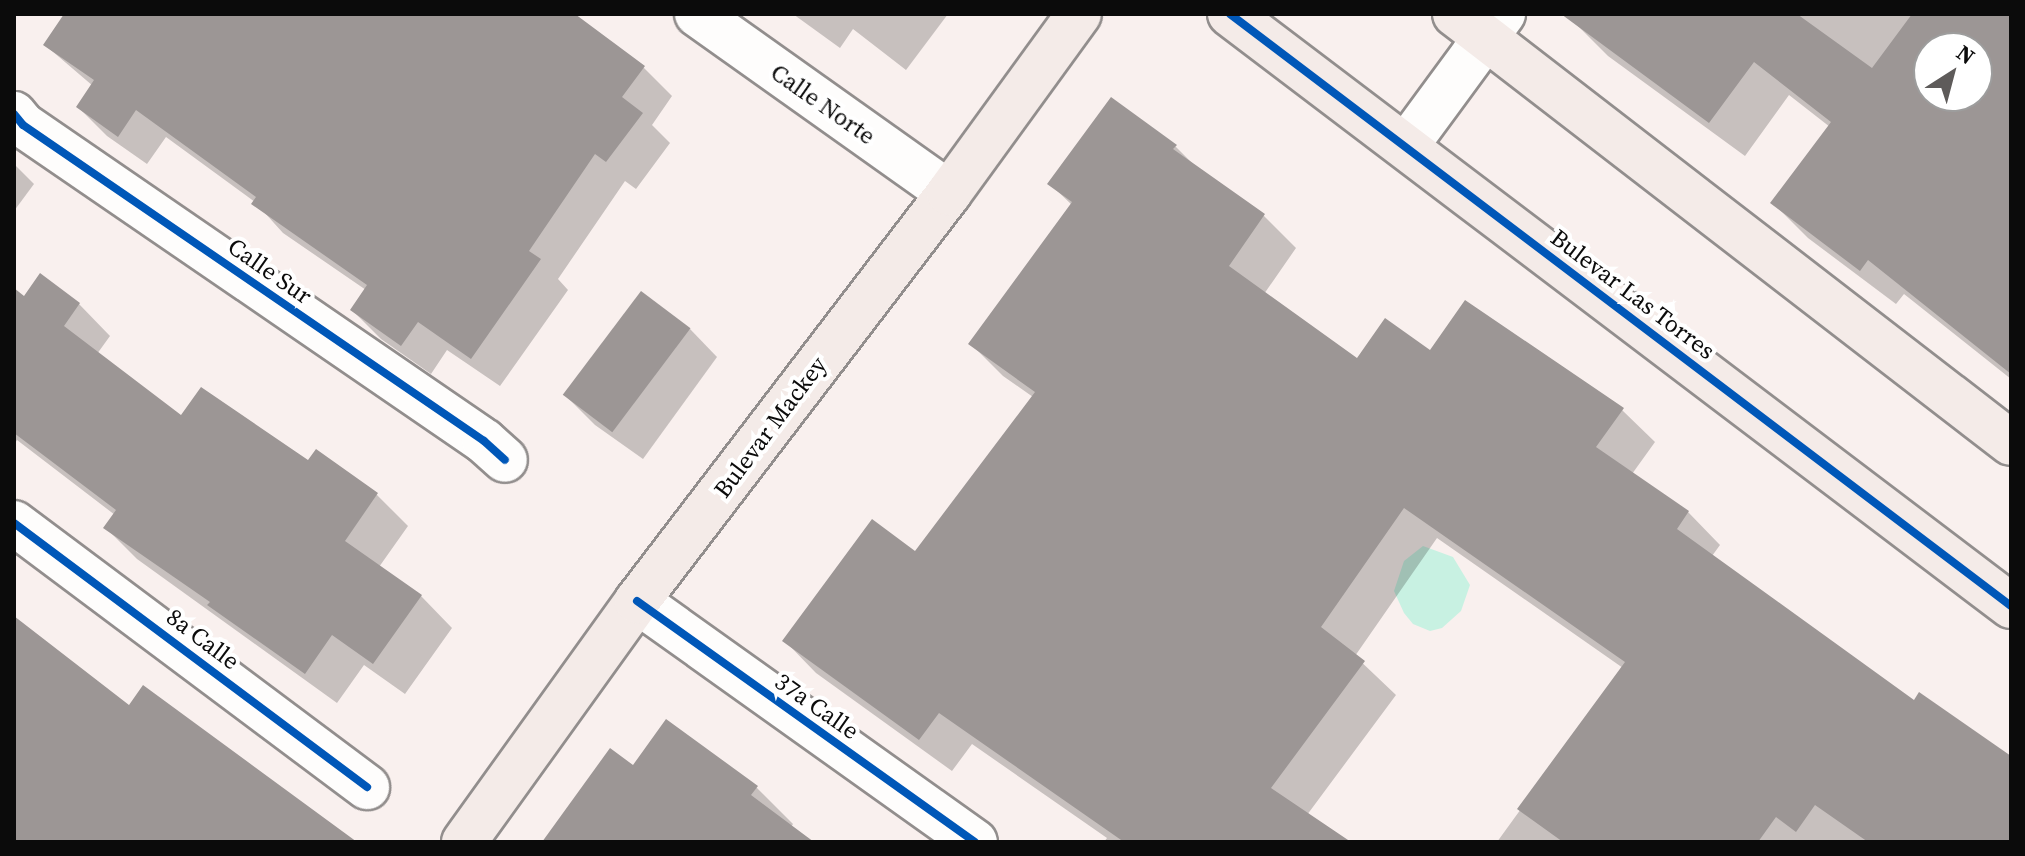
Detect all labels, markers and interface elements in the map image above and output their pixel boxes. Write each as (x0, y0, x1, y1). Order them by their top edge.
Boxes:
north arrow (1913, 32, 1993, 112)
text: N (1951, 37, 1981, 71)
street label: Calle Norte (765, 58, 881, 150)
street label: Bulevar Las Torres (1545, 223, 1721, 365)
street label: Calle Sur (223, 232, 317, 310)
street label: Bulevar Mackey (708, 351, 832, 503)
street label: 8a Calle (161, 602, 245, 676)
street label: 37a Calle (770, 667, 864, 745)

